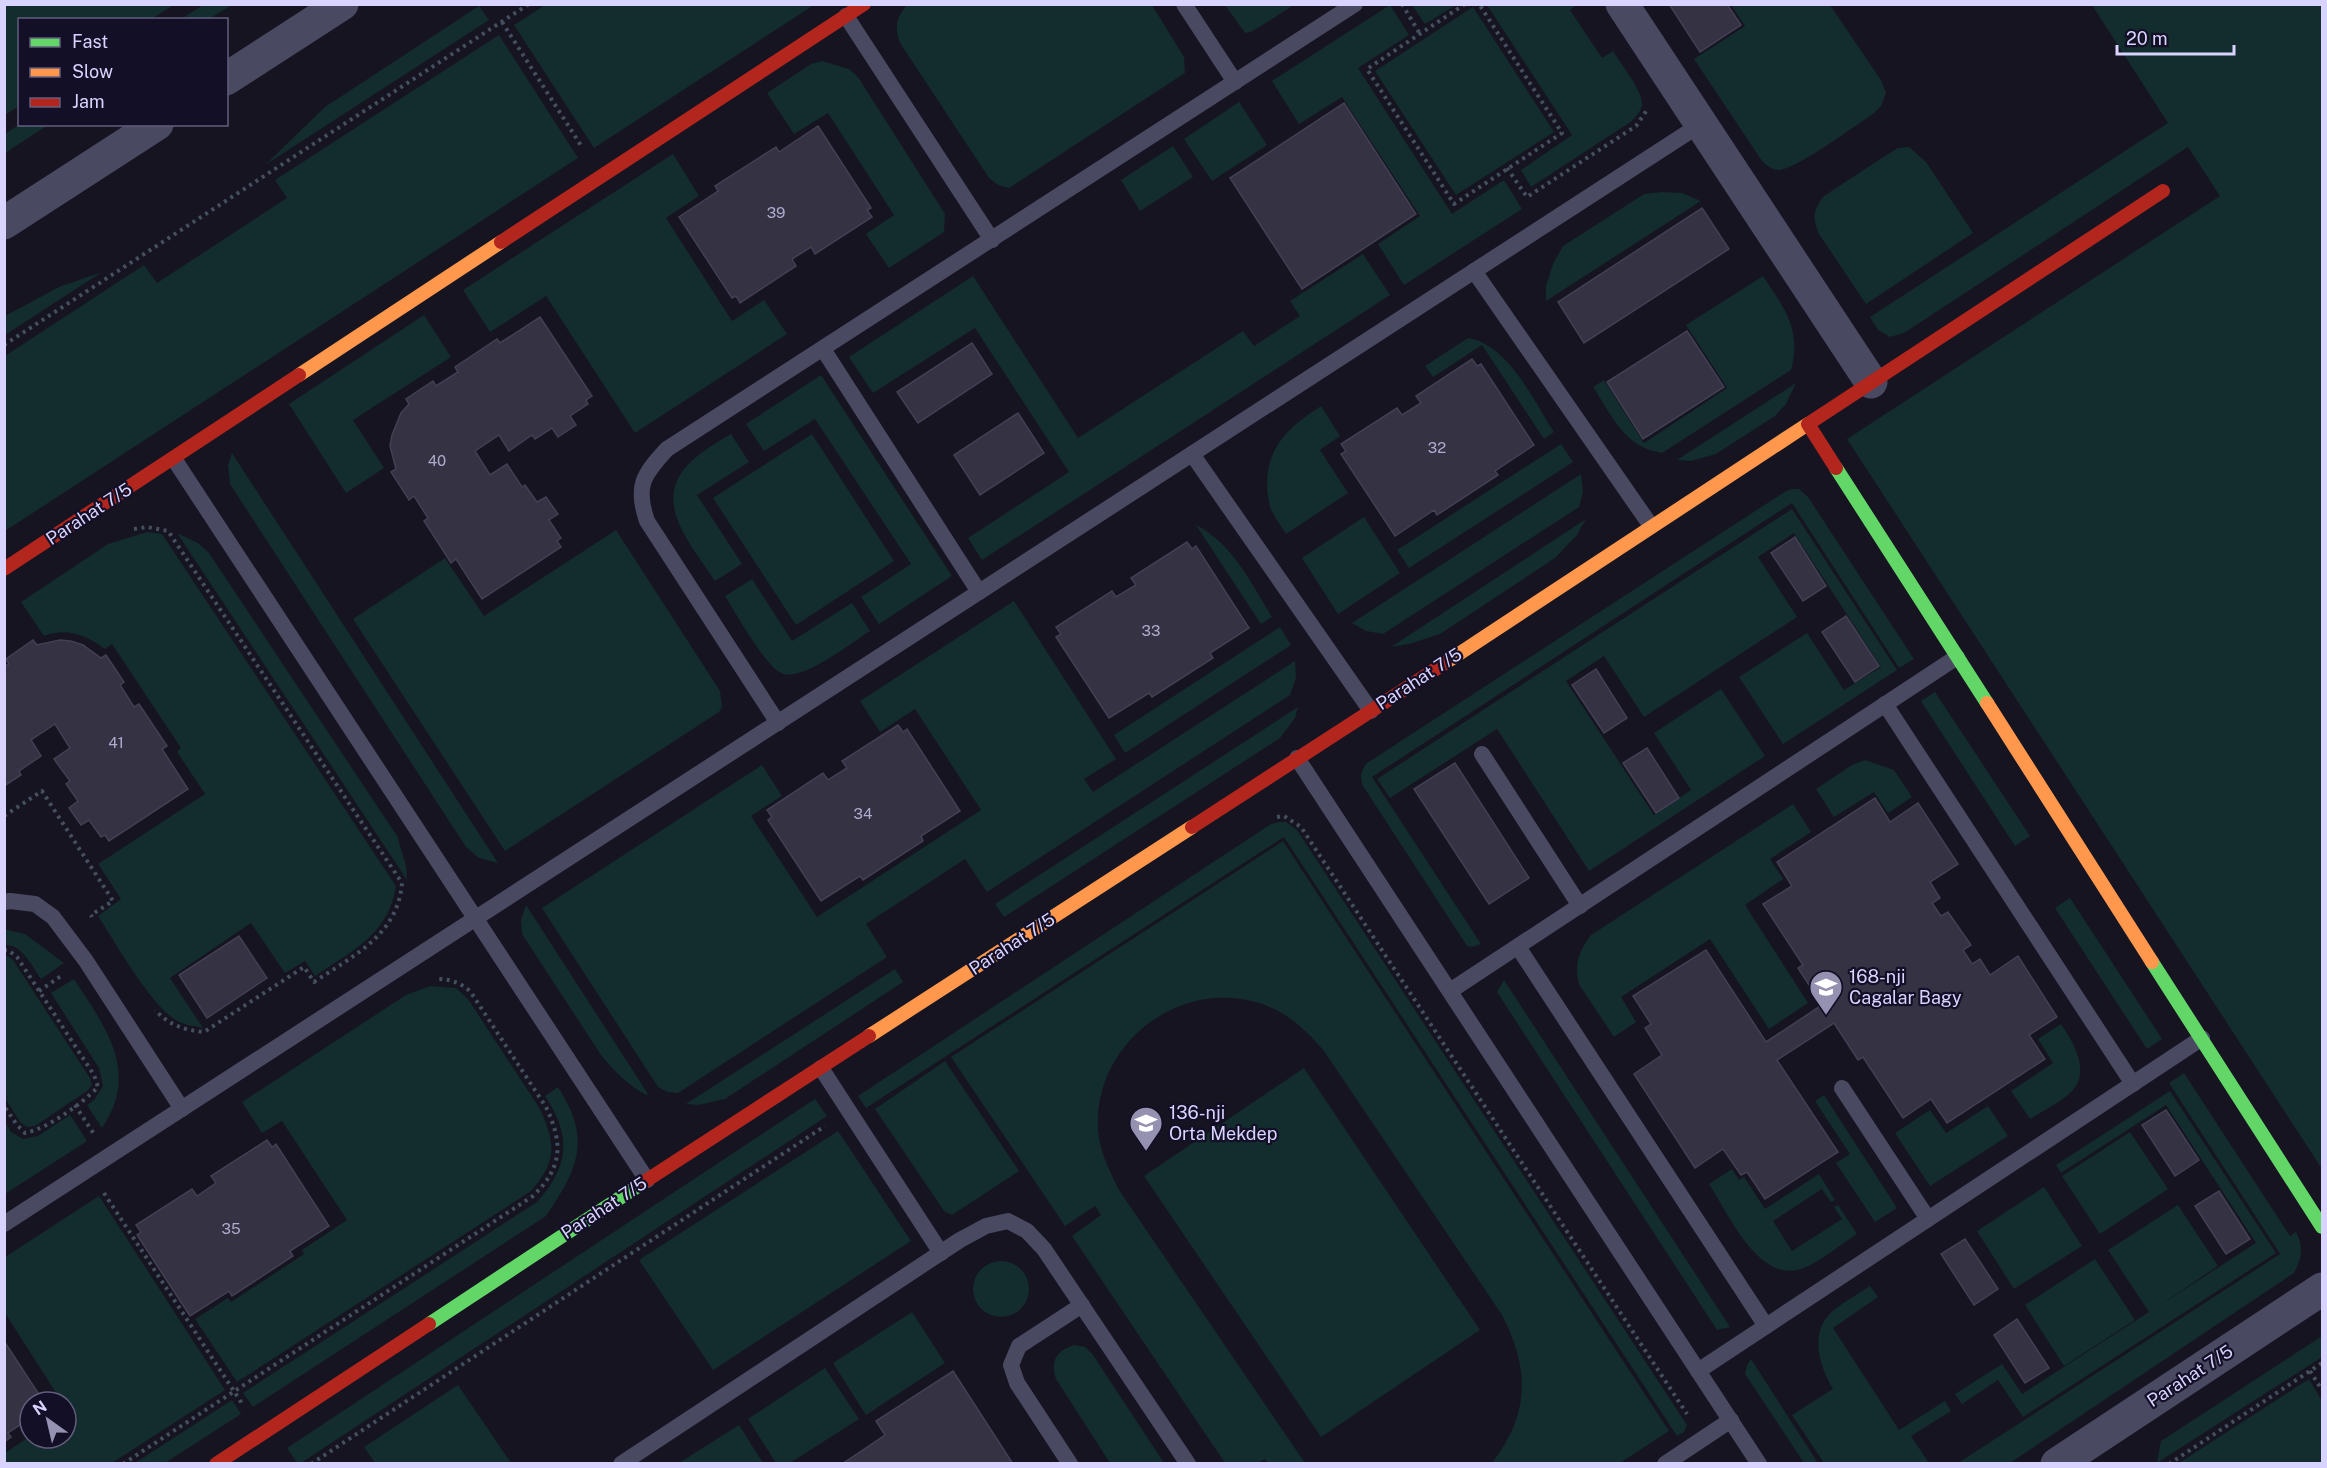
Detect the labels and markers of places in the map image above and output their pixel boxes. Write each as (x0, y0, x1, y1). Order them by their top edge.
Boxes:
place label: 168-nji Cagalar Bagy (1849, 966, 1962, 1008)
school or university icon: 168-nji Cagalar Bagy (1808, 969, 1844, 1016)
place label: 136-nji Orta Mekdep (1169, 1102, 1277, 1144)
school or university icon: 136-nji Orta Mekdep (1128, 1105, 1164, 1152)

